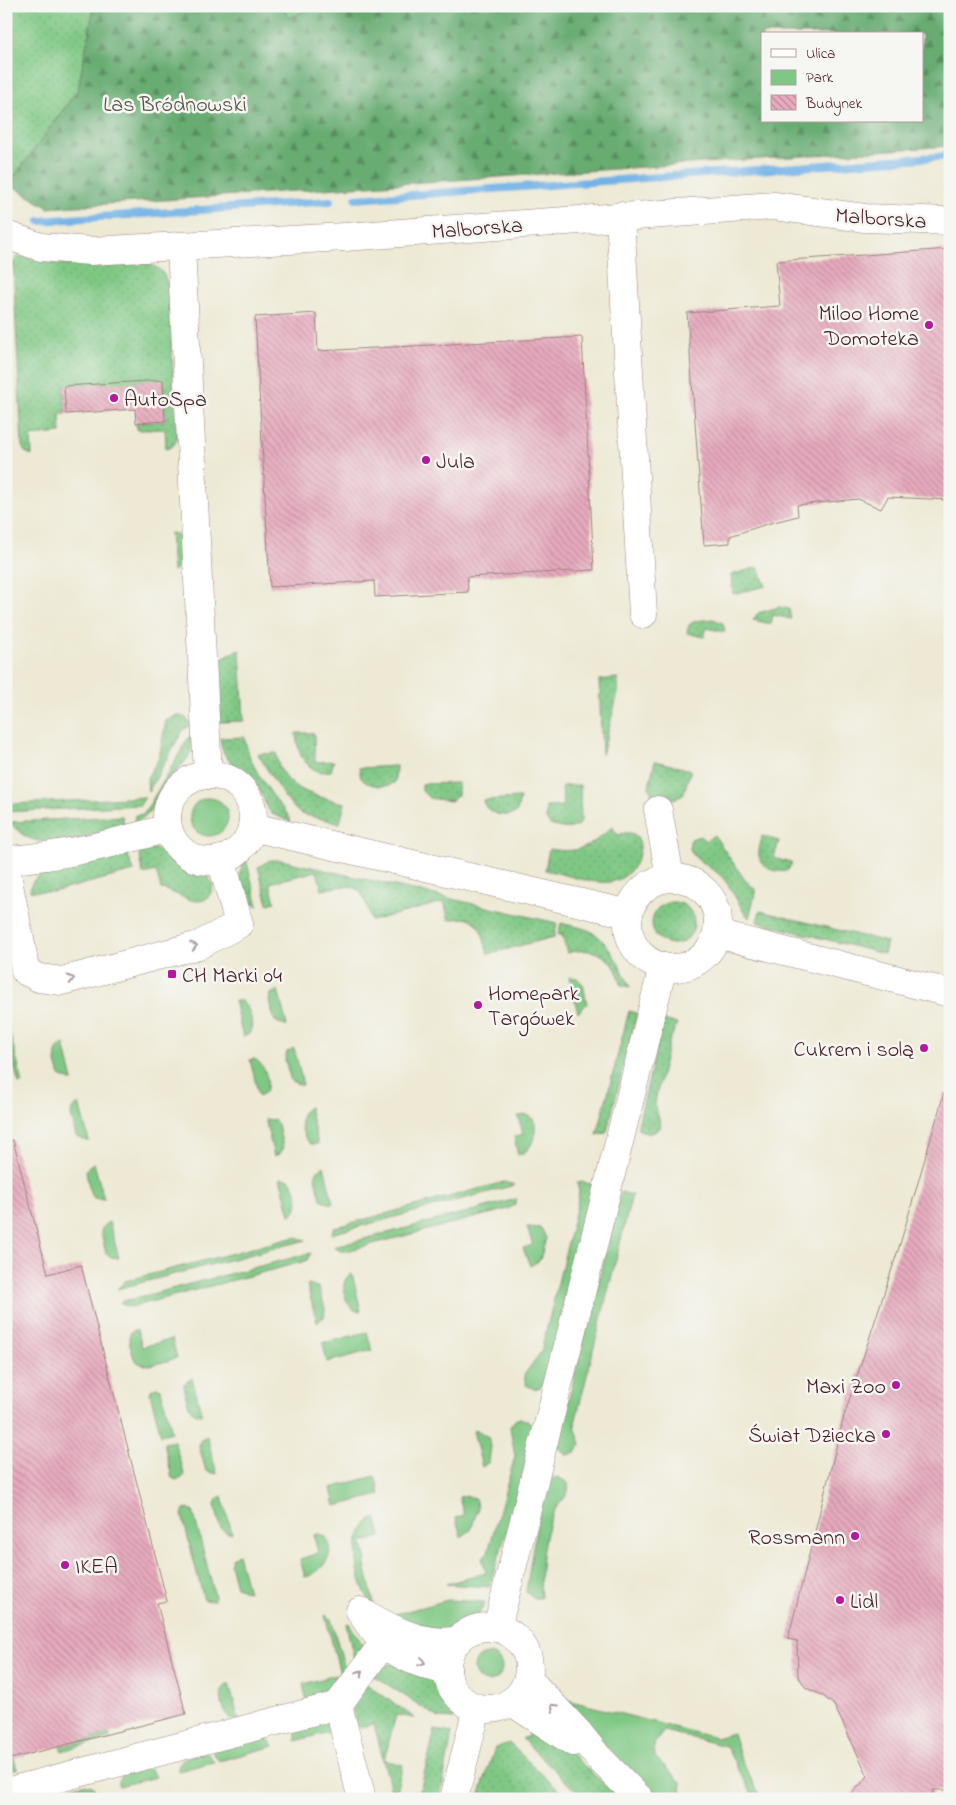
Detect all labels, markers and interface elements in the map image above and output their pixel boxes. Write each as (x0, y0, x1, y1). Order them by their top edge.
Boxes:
legend (761, 32, 924, 122)
text: Ulica (806, 43, 835, 65)
text: Park (806, 67, 834, 89)
park label: Las Bródnowski (103, 90, 247, 122)
text: Budynek (805, 93, 863, 116)
street label: Malborska (834, 201, 928, 239)
street label: Malborska (430, 211, 524, 249)
place label: Miloo Home Domoteka (818, 299, 919, 356)
marker: Miloo Home Domoteka (923, 319, 935, 331)
place label: AutoSpa (124, 385, 207, 417)
marker: AutoSpa (108, 392, 120, 404)
place label: Jula (436, 447, 475, 479)
marker: Jula (420, 454, 432, 466)
one-way arrow (190, 941, 199, 952)
place label: CH Marki 04 (182, 961, 282, 993)
marker: CH Marki 04 (166, 968, 178, 980)
one-way arrow (67, 974, 75, 984)
place label: Homepark Targówek (488, 979, 580, 1037)
marker: Homepark Targówek (472, 999, 484, 1011)
place label: Cukrem i solą (794, 1035, 914, 1067)
marker: Cukrem i solą (918, 1042, 930, 1054)
place label: Maxi Zoo (806, 1372, 886, 1404)
marker: Maxi Zoo (890, 1379, 902, 1391)
place label: Świat Dziecka (748, 1421, 876, 1453)
marker: Świat Dziecka (880, 1428, 892, 1440)
place label: Rossmann (748, 1523, 845, 1555)
marker: Rossmann (849, 1530, 861, 1542)
place label: IKEA (75, 1552, 118, 1584)
marker: IKEA (59, 1559, 71, 1571)
place label: Lidl (850, 1587, 878, 1619)
marker: Lidl (834, 1594, 846, 1606)
one-way arrow (417, 1656, 425, 1666)
one-way arrow (354, 1670, 363, 1679)
one-way arrow (551, 1704, 560, 1713)

